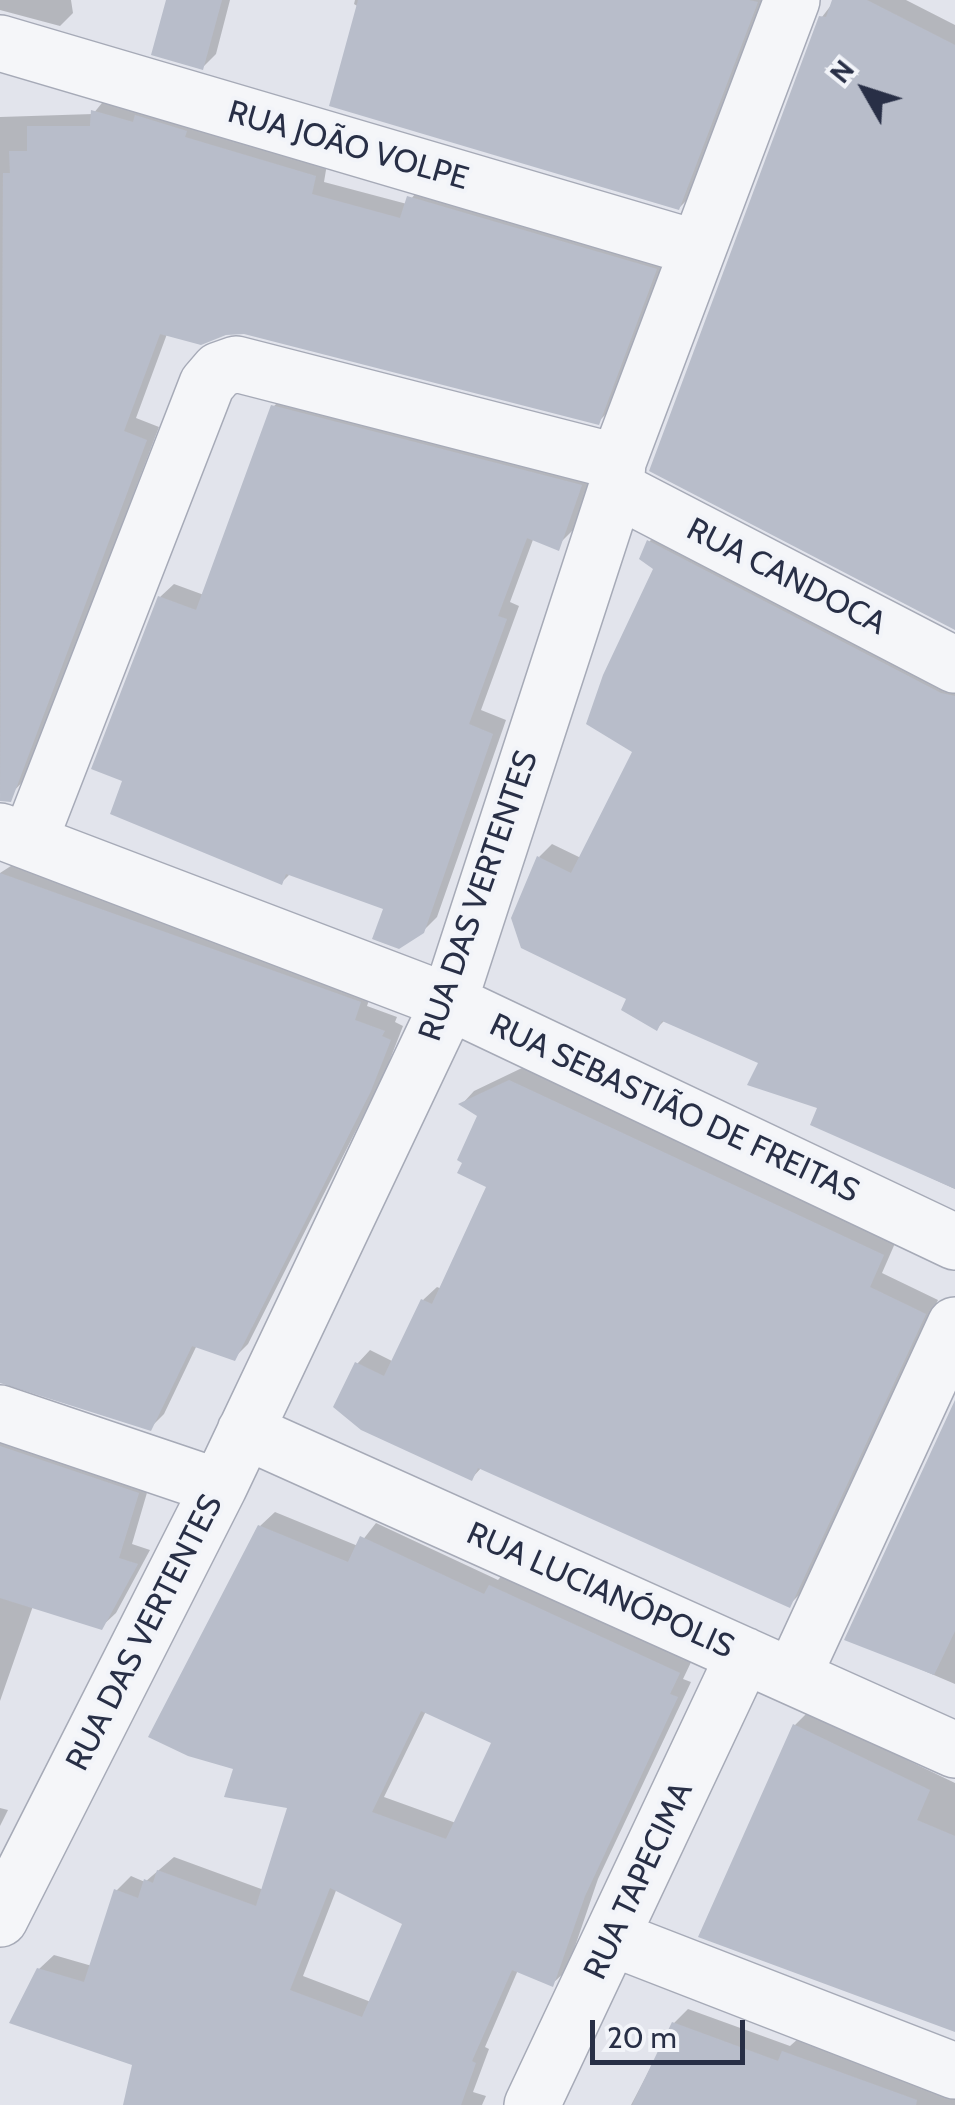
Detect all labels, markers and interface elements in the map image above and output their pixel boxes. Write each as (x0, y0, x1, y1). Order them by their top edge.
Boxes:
north arrow (815, 40, 915, 140)
text: N (822, 53, 861, 90)
street label: RUA JOÃO VOLPE (223, 93, 473, 199)
street label: RUA CANDOCA (680, 510, 892, 644)
street label: RUA DAS VERTENTES (411, 746, 547, 1046)
street label: RUA SEBASTIÃO DE FREITAS (483, 1006, 865, 1212)
street label: RUA DAS VERTENTES (59, 1489, 231, 1777)
street label: RUA LUCIANÓPOLIS (461, 1515, 739, 1667)
street label: RUA TAPECIMA (577, 1776, 701, 1986)
scale bar (595, 2000, 750, 2062)
text: 20 m (607, 2019, 677, 2056)

